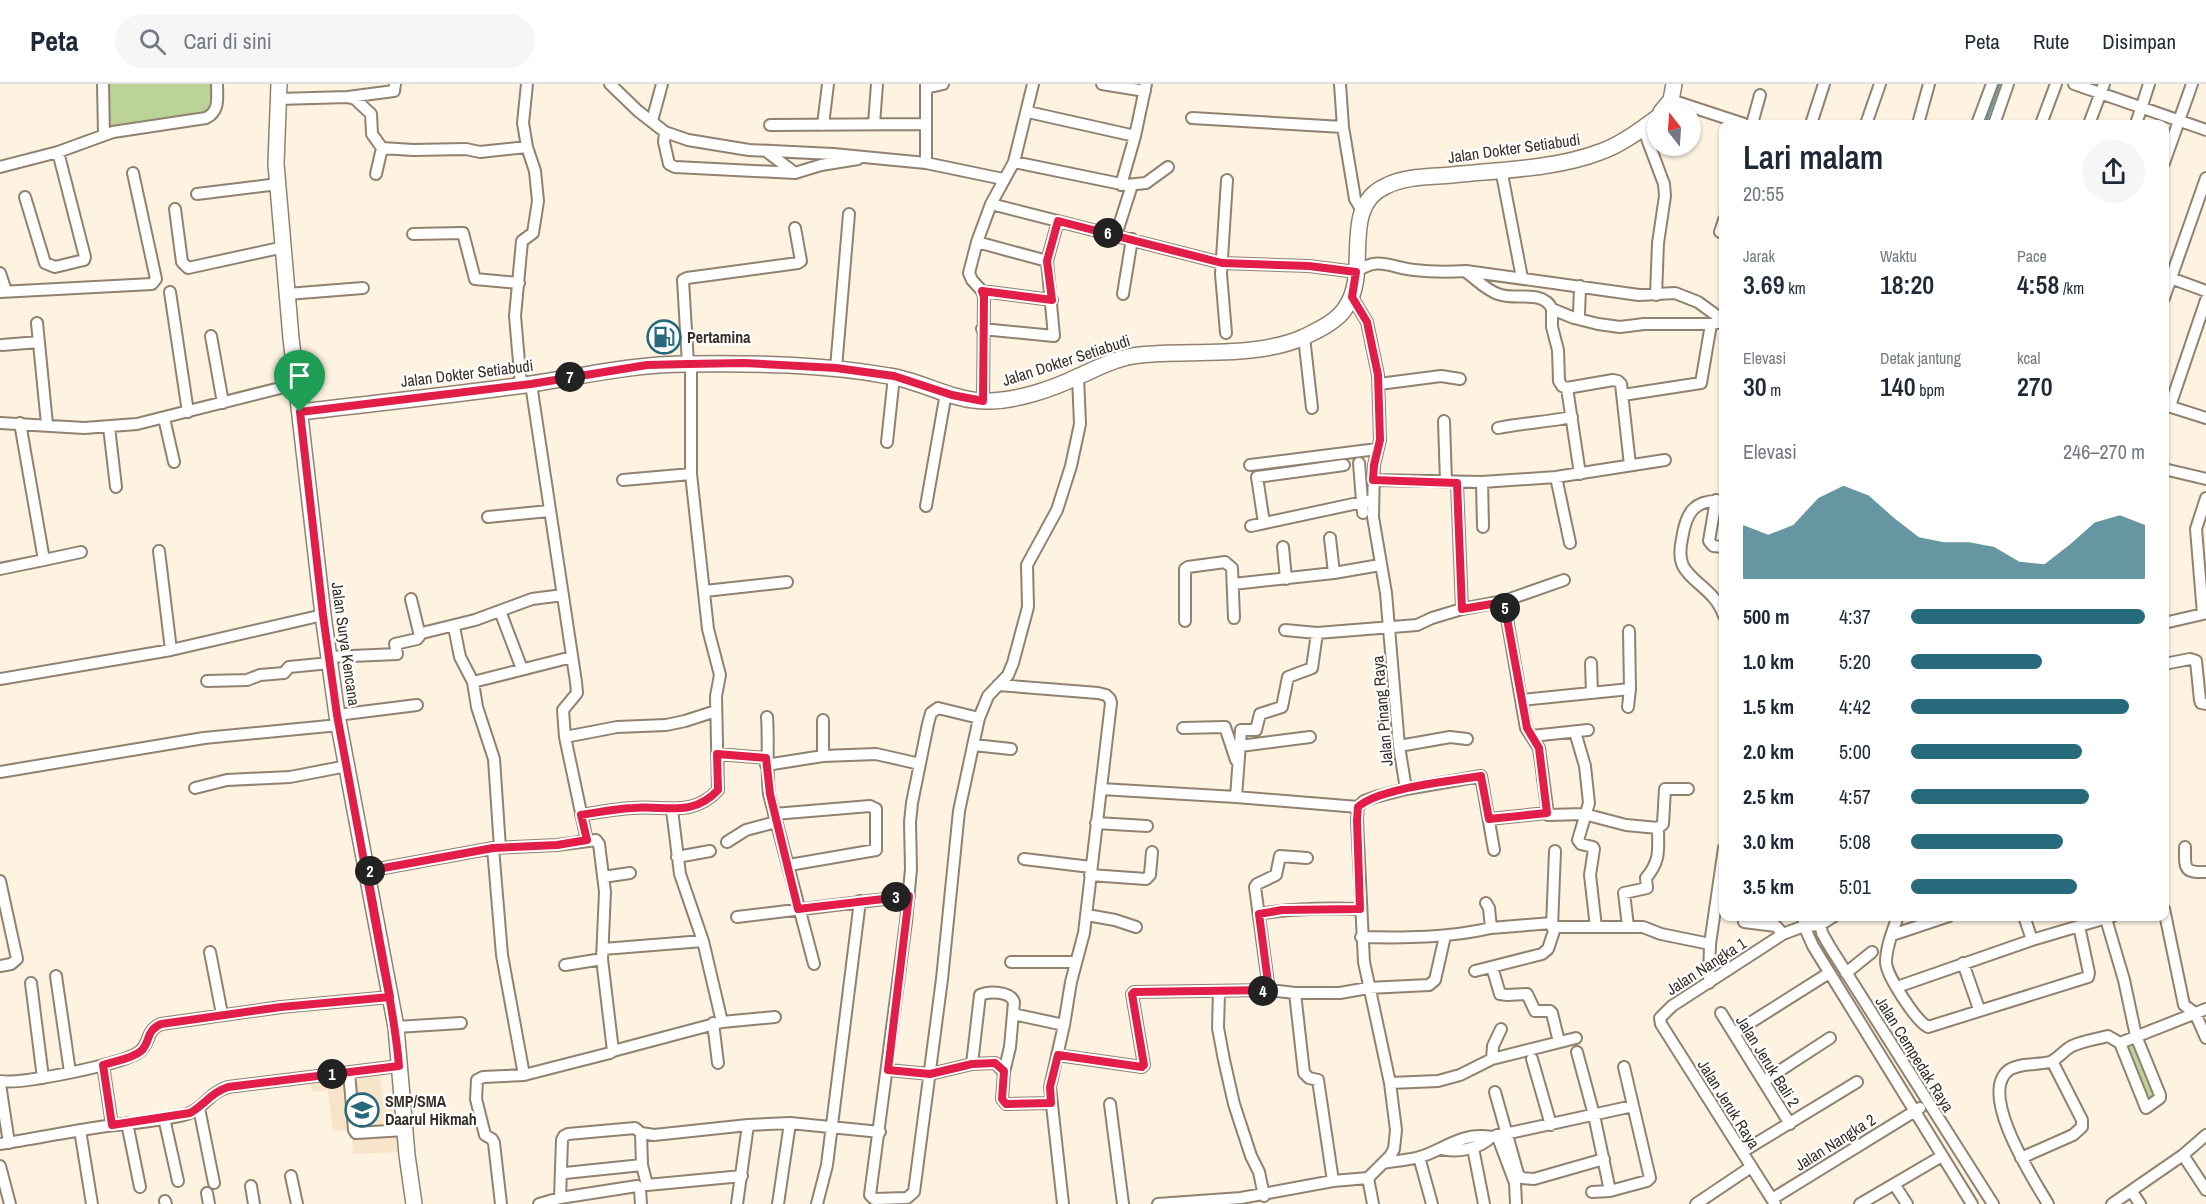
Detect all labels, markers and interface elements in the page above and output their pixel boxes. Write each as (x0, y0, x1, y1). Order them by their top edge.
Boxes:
search box (115, 14, 535, 68)
text: Peta (30, 22, 79, 60)
icon: search (136, 25, 169, 58)
text: Cari di sini (184, 26, 272, 56)
text: Peta (1964, 27, 2000, 56)
text: Rute (2033, 27, 2069, 56)
text: Disimpan (2102, 27, 2176, 56)
north arrow (1647, 102, 1701, 156)
map controls (1647, 102, 1701, 156)
street label: Jalan Dokter Setiabudi (1446, 128, 1582, 168)
text: Lari malam (1743, 135, 1883, 179)
button: share (2082, 140, 2145, 203)
text: 20:55 (1743, 180, 1784, 207)
pin: 6 (1093, 218, 1123, 248)
text: 6 (1104, 222, 1112, 244)
text: Jarak (1743, 245, 1775, 267)
text: Waktu (1880, 245, 1917, 267)
text: Pace (2017, 245, 2047, 267)
text: 3.69 (1743, 267, 1785, 302)
text: 18:20 (1880, 267, 1934, 302)
text: 4:58 (2017, 267, 2059, 302)
text: km (1785, 277, 1806, 299)
text: /km (2059, 277, 2084, 299)
fuel station icon: Pertamina (646, 319, 682, 355)
place label: Pertamina (687, 326, 751, 348)
street label: Jalan Dokter Setiabudi (999, 329, 1133, 391)
text: Elevasi (1743, 347, 1786, 369)
text: Detak jantung (1880, 347, 1961, 369)
text: kcal (2017, 347, 2040, 369)
pin (274, 350, 325, 412)
street label: Jalan Dokter Setiabudi (399, 354, 535, 392)
icon: arrive (283, 359, 316, 392)
pin: 7 (555, 362, 585, 392)
text: 7 (566, 366, 574, 388)
text: 30 (1743, 369, 1767, 404)
text: 140 (1880, 369, 1916, 404)
text: 270 (2017, 369, 2053, 404)
text: m (1767, 379, 1781, 401)
text: bpm (1916, 379, 1945, 401)
text: Elevasi (1743, 438, 1797, 465)
text: 246–270 m (2063, 438, 2145, 465)
street label: Jalan Surya Kencana (326, 581, 366, 708)
pin: 5 (1490, 593, 1520, 623)
text: 5 (1501, 597, 1509, 619)
text: 500 m (1743, 603, 1790, 630)
text: 4:37 (1839, 603, 1871, 630)
text: 1.0 km (1743, 648, 1794, 675)
text: 5:20 (1839, 648, 1871, 675)
street label: Jalan Pinang Raya (1366, 654, 1398, 767)
text: 1.5 km (1743, 693, 1794, 720)
text: 4:42 (1839, 693, 1871, 720)
text: 2.0 km (1743, 738, 1794, 765)
text: 5:00 (1839, 738, 1871, 765)
text: 2.5 km (1743, 783, 1794, 810)
text: 4:57 (1839, 783, 1871, 810)
text: 3.0 km (1743, 828, 1794, 855)
text: 5:08 (1839, 828, 1871, 855)
pin: 2 (355, 856, 385, 886)
text: 2 (366, 860, 374, 882)
text: 3.5 km (1743, 873, 1794, 900)
text: 5:01 (1839, 873, 1871, 900)
pin: 3 (881, 882, 911, 912)
text: 3 (892, 886, 900, 908)
street label: Jalan Nangka 1 (1662, 932, 1751, 1000)
pin: 4 (1248, 976, 1278, 1006)
text: 4 (1259, 980, 1267, 1002)
street label: Jalan Cempedak Raya (1871, 992, 1960, 1117)
street label: Jalan Jeruk Bali 2 (1731, 1011, 1805, 1111)
street label: Jalan Jeruk Raya (1693, 1055, 1766, 1153)
pin: 1 (317, 1059, 347, 1089)
text: 1 (328, 1063, 336, 1085)
place label: SMP/SMA Daarul Hikmah (385, 1090, 477, 1130)
school or university icon: SMP/SMA Daarul Hikmah (344, 1092, 380, 1128)
street label: Jalan Nangka 2 (1791, 1109, 1879, 1175)

